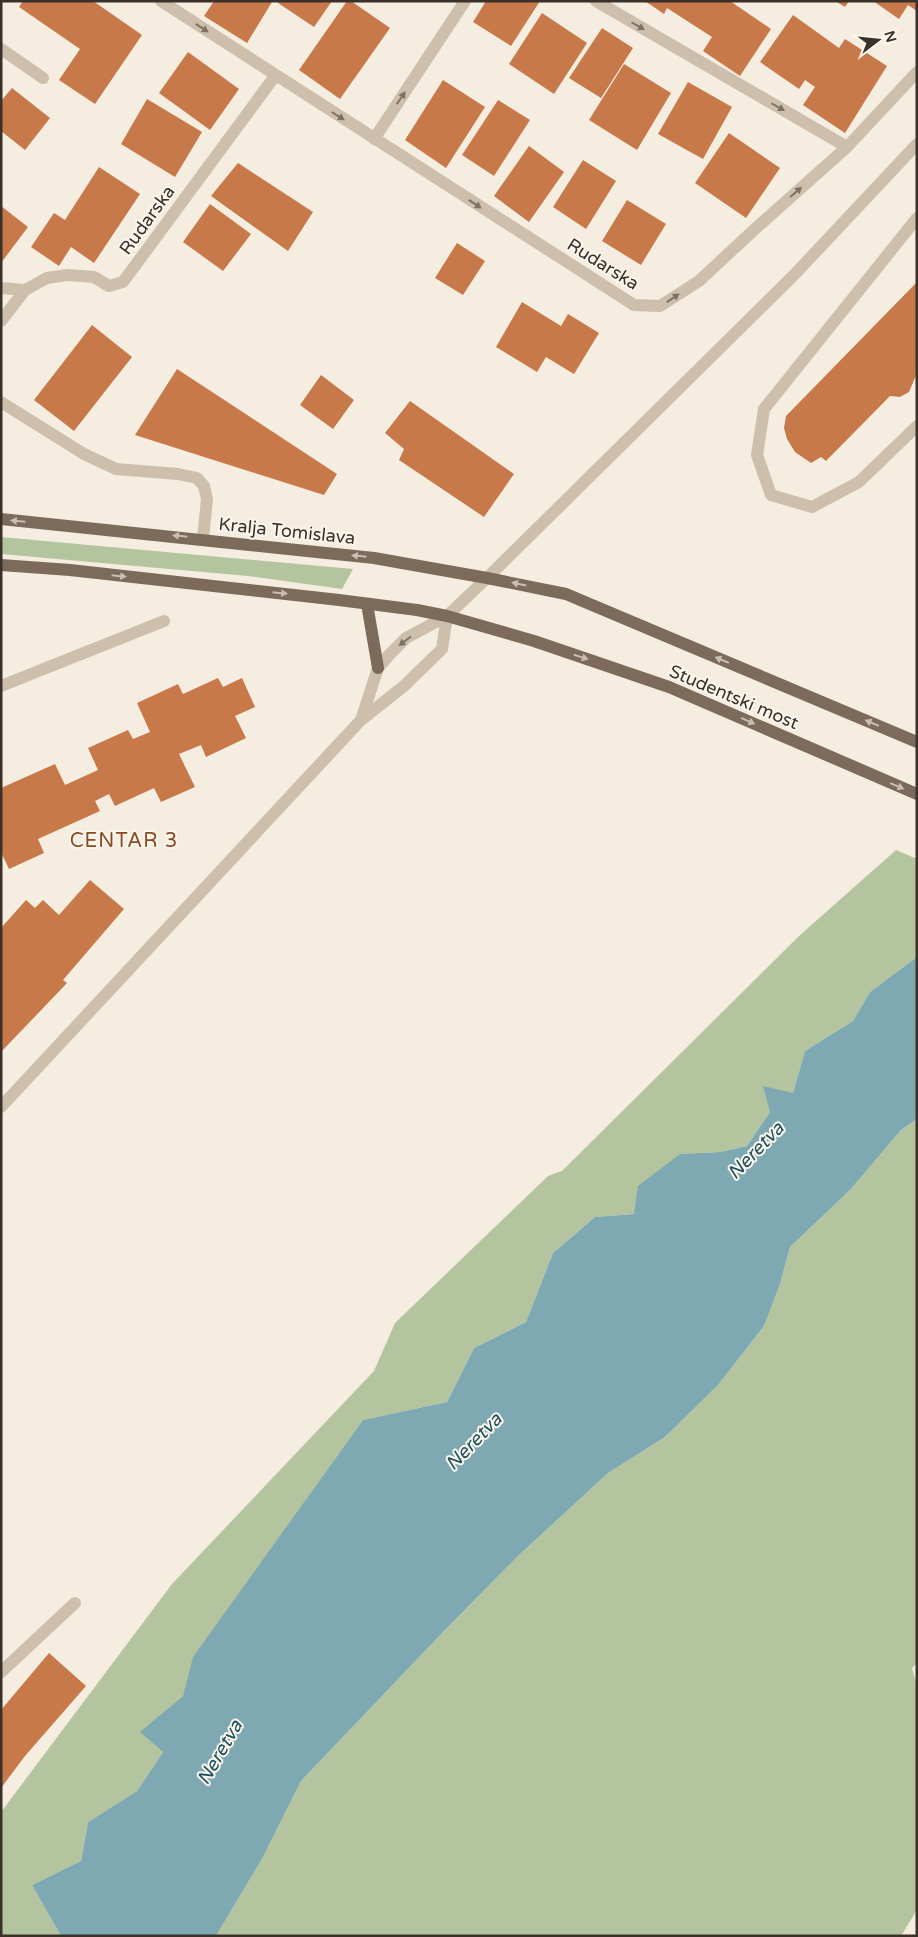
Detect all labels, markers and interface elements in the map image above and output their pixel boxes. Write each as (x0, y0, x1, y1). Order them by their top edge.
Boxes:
north arrow (853, 15, 903, 65)
one-way arrow (631, 21, 644, 30)
one-way arrow (195, 23, 209, 32)
text: N (880, 29, 900, 44)
one-way arrow (396, 92, 406, 105)
one-way arrow (772, 103, 785, 112)
one-way arrow (332, 112, 345, 121)
street label: Rudarska (114, 181, 180, 259)
one-way arrow (790, 186, 802, 198)
one-way arrow (468, 199, 482, 209)
street label: Rudarska (563, 233, 643, 295)
one-way arrow (667, 293, 680, 303)
street label: Kralja Tomislava (218, 513, 356, 549)
one-way arrow (10, 516, 26, 524)
one-way arrow (172, 532, 188, 540)
one-way arrow (350, 552, 366, 560)
one-way arrow (111, 572, 127, 580)
one-way arrow (510, 580, 526, 588)
one-way arrow (273, 589, 289, 597)
one-way arrow (399, 635, 412, 646)
one-way arrow (573, 653, 588, 661)
one-way arrow (715, 655, 729, 663)
street label: Studentski most (666, 660, 802, 734)
one-way arrow (741, 716, 756, 725)
one-way arrow (865, 718, 879, 726)
one-way arrow (890, 783, 904, 791)
district label: CENTAR 3 (70, 829, 178, 853)
water label: Neretva (723, 1116, 789, 1184)
water label: Neretva (441, 1407, 507, 1475)
water label: Neretva (193, 1715, 248, 1789)

